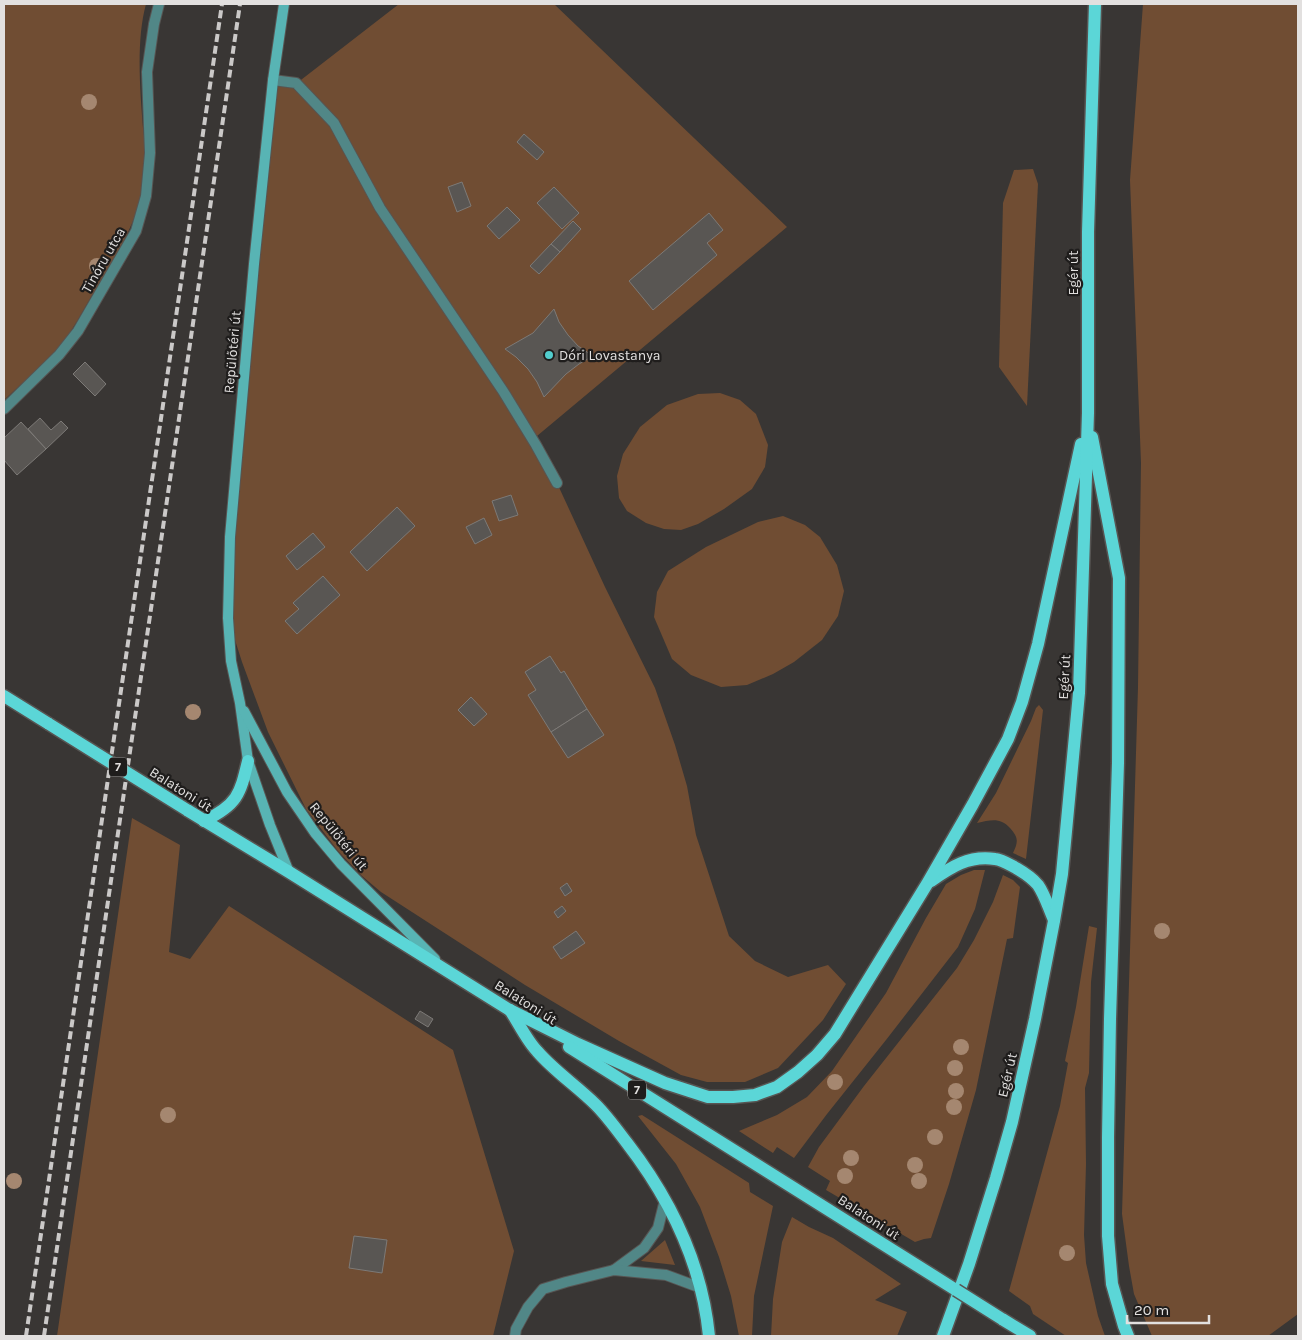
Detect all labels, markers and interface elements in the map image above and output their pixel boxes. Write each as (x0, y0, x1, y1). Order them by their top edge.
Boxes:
street label: Tinóru utca (78, 224, 129, 296)
street label: Egér út (1065, 250, 1082, 296)
street label: Repülőtéri út (220, 310, 245, 394)
place label: Dóri Lovastanya (559, 347, 660, 364)
marker: Dóri Lovastanya (543, 349, 555, 361)
street label: Egér út (1055, 654, 1074, 700)
road number: 7 (109, 758, 127, 776)
street label: Balatoni út (146, 763, 215, 815)
street label: Repülőtéri út (306, 799, 371, 874)
street label: Balatoni út (491, 976, 560, 1028)
street label: Egér út (994, 1051, 1021, 1099)
road number: 7 (628, 1080, 646, 1100)
street label: Balatoni út (834, 1191, 903, 1244)
scale bar (1127, 1292, 1210, 1324)
text: 20 m (1134, 1301, 1169, 1319)

